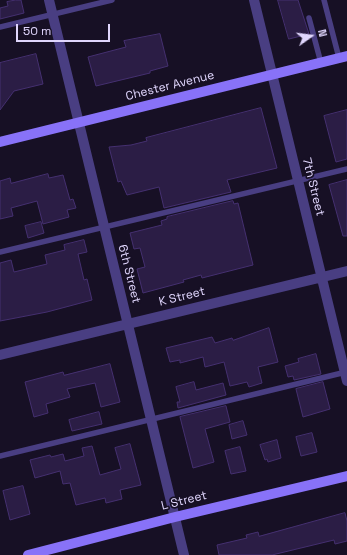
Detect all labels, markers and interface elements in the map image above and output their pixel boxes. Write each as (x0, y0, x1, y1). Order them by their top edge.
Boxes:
scale bar (18, 16, 112, 42)
north arrow (291, 16, 331, 56)
text: 50 m (23, 23, 51, 39)
text: N (315, 28, 330, 38)
street label: Chester Avenue (124, 68, 216, 104)
street label: 7th Street (299, 156, 327, 218)
street label: 6th Street (115, 243, 143, 305)
street label: K Street (157, 284, 207, 310)
street label: L Street (160, 488, 208, 514)

